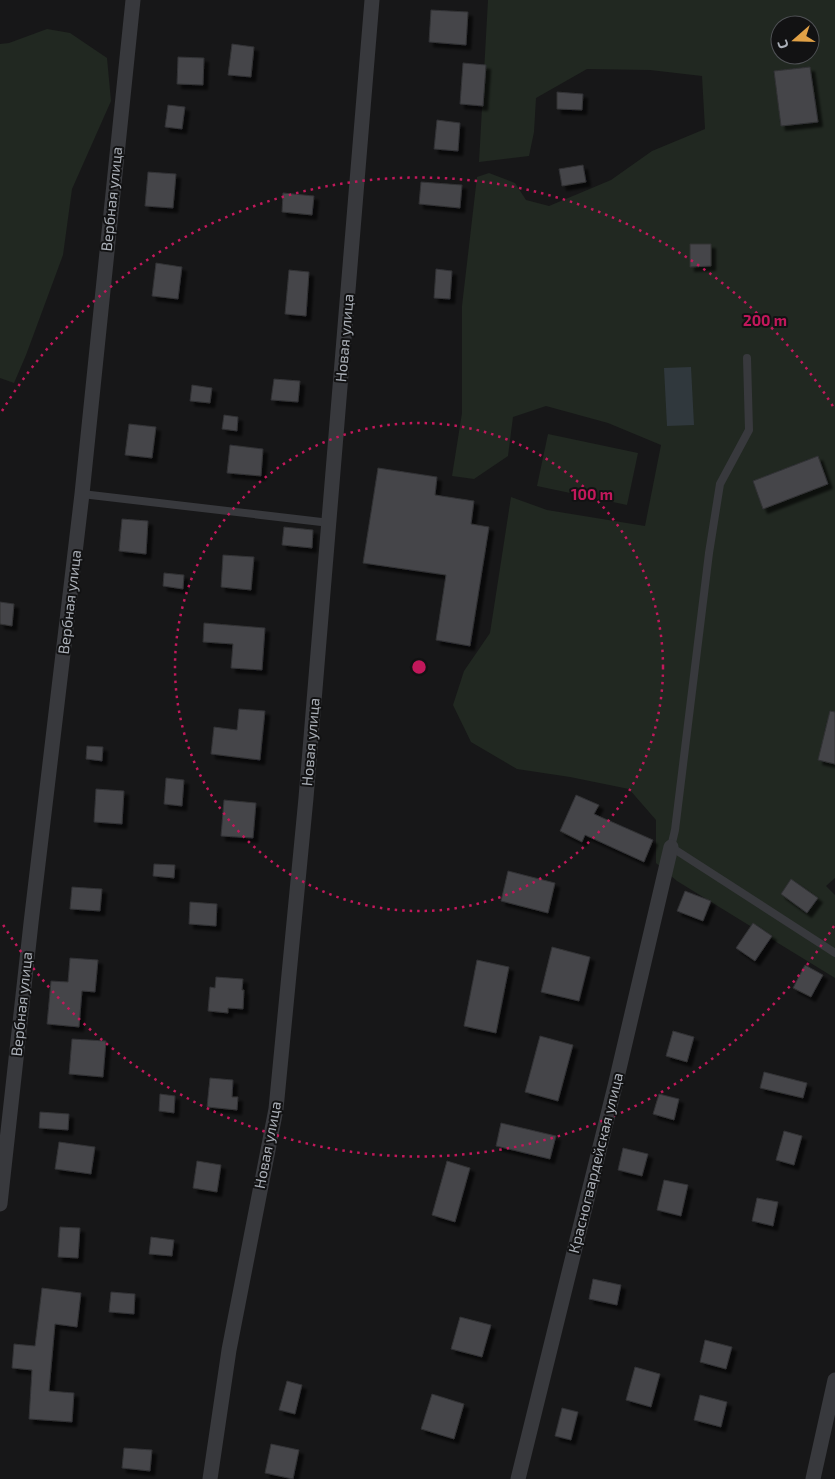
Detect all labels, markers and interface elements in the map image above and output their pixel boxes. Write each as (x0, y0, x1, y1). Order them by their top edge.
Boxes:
north arrow (770, 15, 820, 65)
text: С (773, 38, 792, 51)
street label: Вербная улица (97, 146, 126, 252)
street label: Новая улица (331, 293, 358, 383)
text: 200 m (743, 311, 787, 329)
text: 100 m (571, 485, 613, 503)
street label: Вербная улица (54, 549, 85, 655)
centre of rings (410, 658, 428, 676)
street label: Новая улица (297, 697, 324, 787)
street label: Вербная улица (7, 951, 36, 1057)
street label: Красногвардейская улица (564, 1070, 627, 1255)
street label: Новая улица (250, 1100, 285, 1190)

